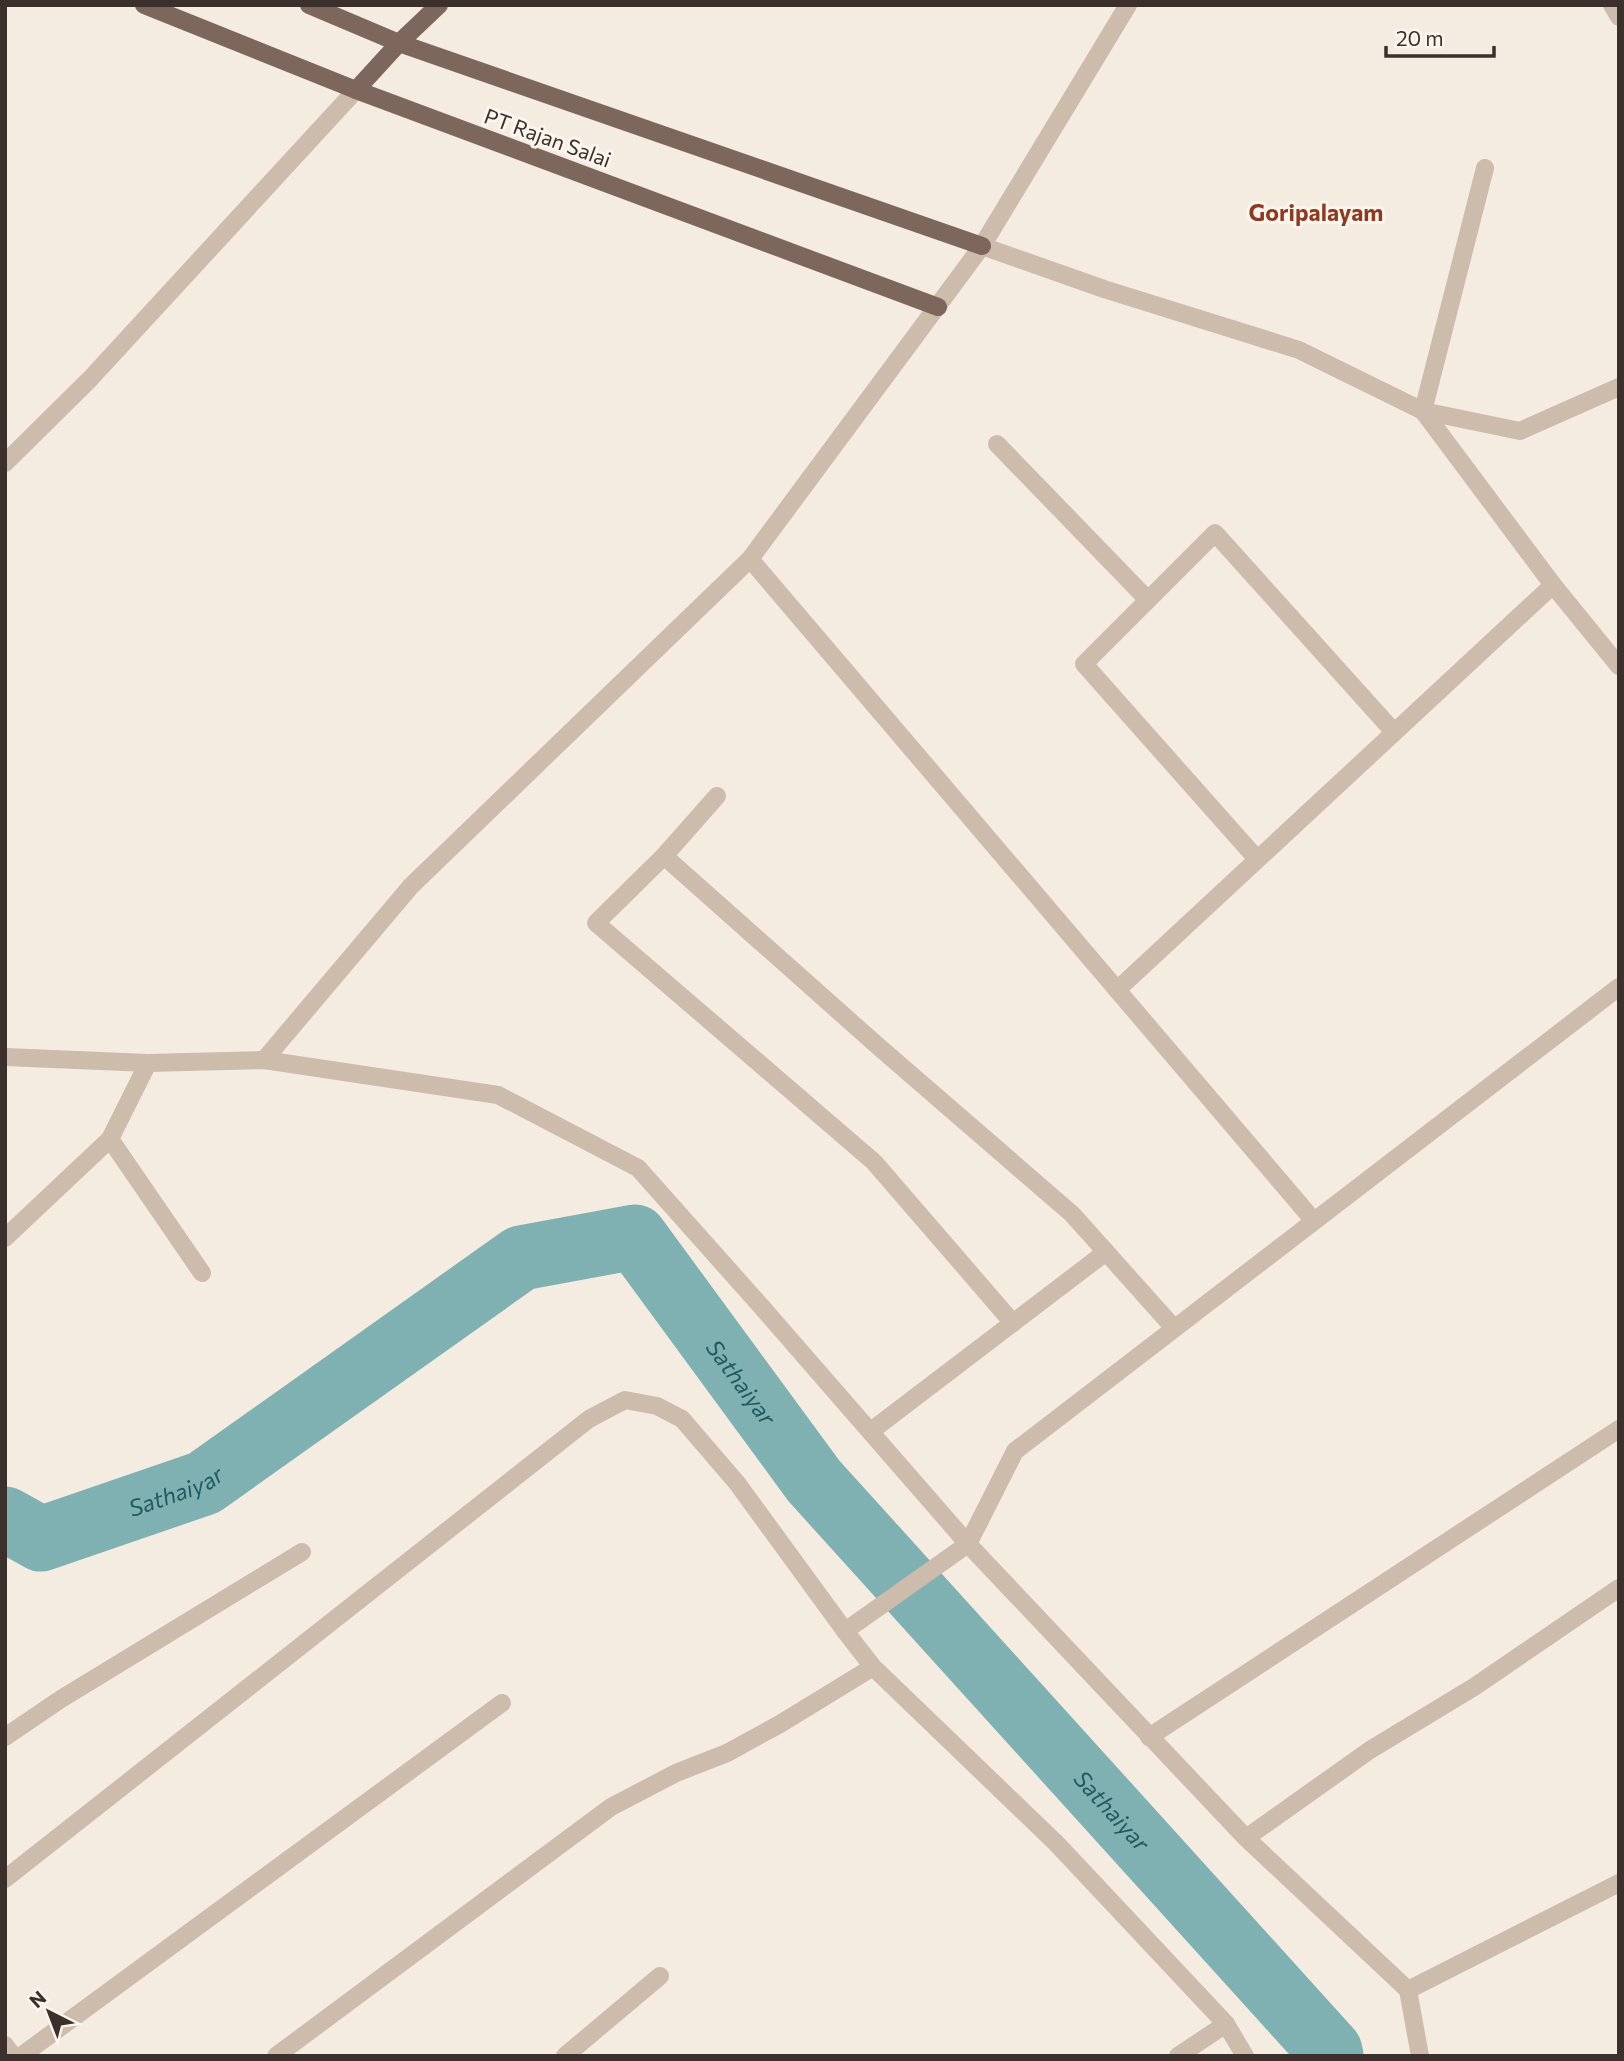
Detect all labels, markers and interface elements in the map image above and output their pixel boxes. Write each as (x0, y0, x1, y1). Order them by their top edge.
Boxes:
scale bar (1386, 14, 1494, 58)
text: 20 m (1396, 25, 1444, 50)
street label: PT Rajan Salai (481, 102, 615, 172)
district label: Goripalayam (1249, 198, 1383, 226)
water label: Sathaiyar (701, 1334, 782, 1431)
water label: Sathaiyar (125, 1460, 229, 1522)
water label: Sathaiyar (1068, 1764, 1156, 1857)
north arrow (14, 1977, 84, 2047)
text: N (24, 1986, 50, 2012)

